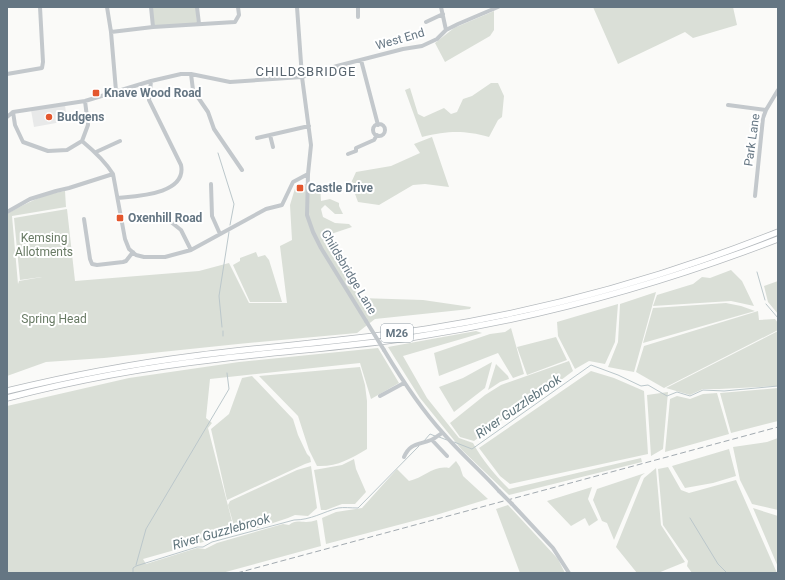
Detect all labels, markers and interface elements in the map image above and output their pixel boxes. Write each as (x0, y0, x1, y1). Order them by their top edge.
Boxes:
street label: West End (374, 25, 426, 53)
district label: CHILDSBRIDGE (256, 64, 356, 79)
place label: Knave Wood Road (104, 86, 202, 100)
marker: Knave Wood Road (91, 88, 101, 98)
place label: Budgens (57, 110, 104, 124)
marker: Budgens (44, 112, 54, 122)
street label: Park Lane (741, 113, 763, 167)
place label: Castle Drive (308, 181, 374, 195)
marker: Castle Drive (295, 183, 305, 193)
place label: Oxenhill Road (128, 211, 203, 225)
marker: Oxenhill Road (115, 213, 125, 223)
street label: Childsbridge Lane (318, 227, 380, 317)
park label: Kemsing Allotments (15, 231, 73, 259)
park label: Spring Head (21, 312, 87, 326)
road number: M26 (381, 324, 413, 342)
water label: River Guzzlebrook (473, 371, 564, 441)
water label: River Guzzlebrook (171, 510, 272, 553)

